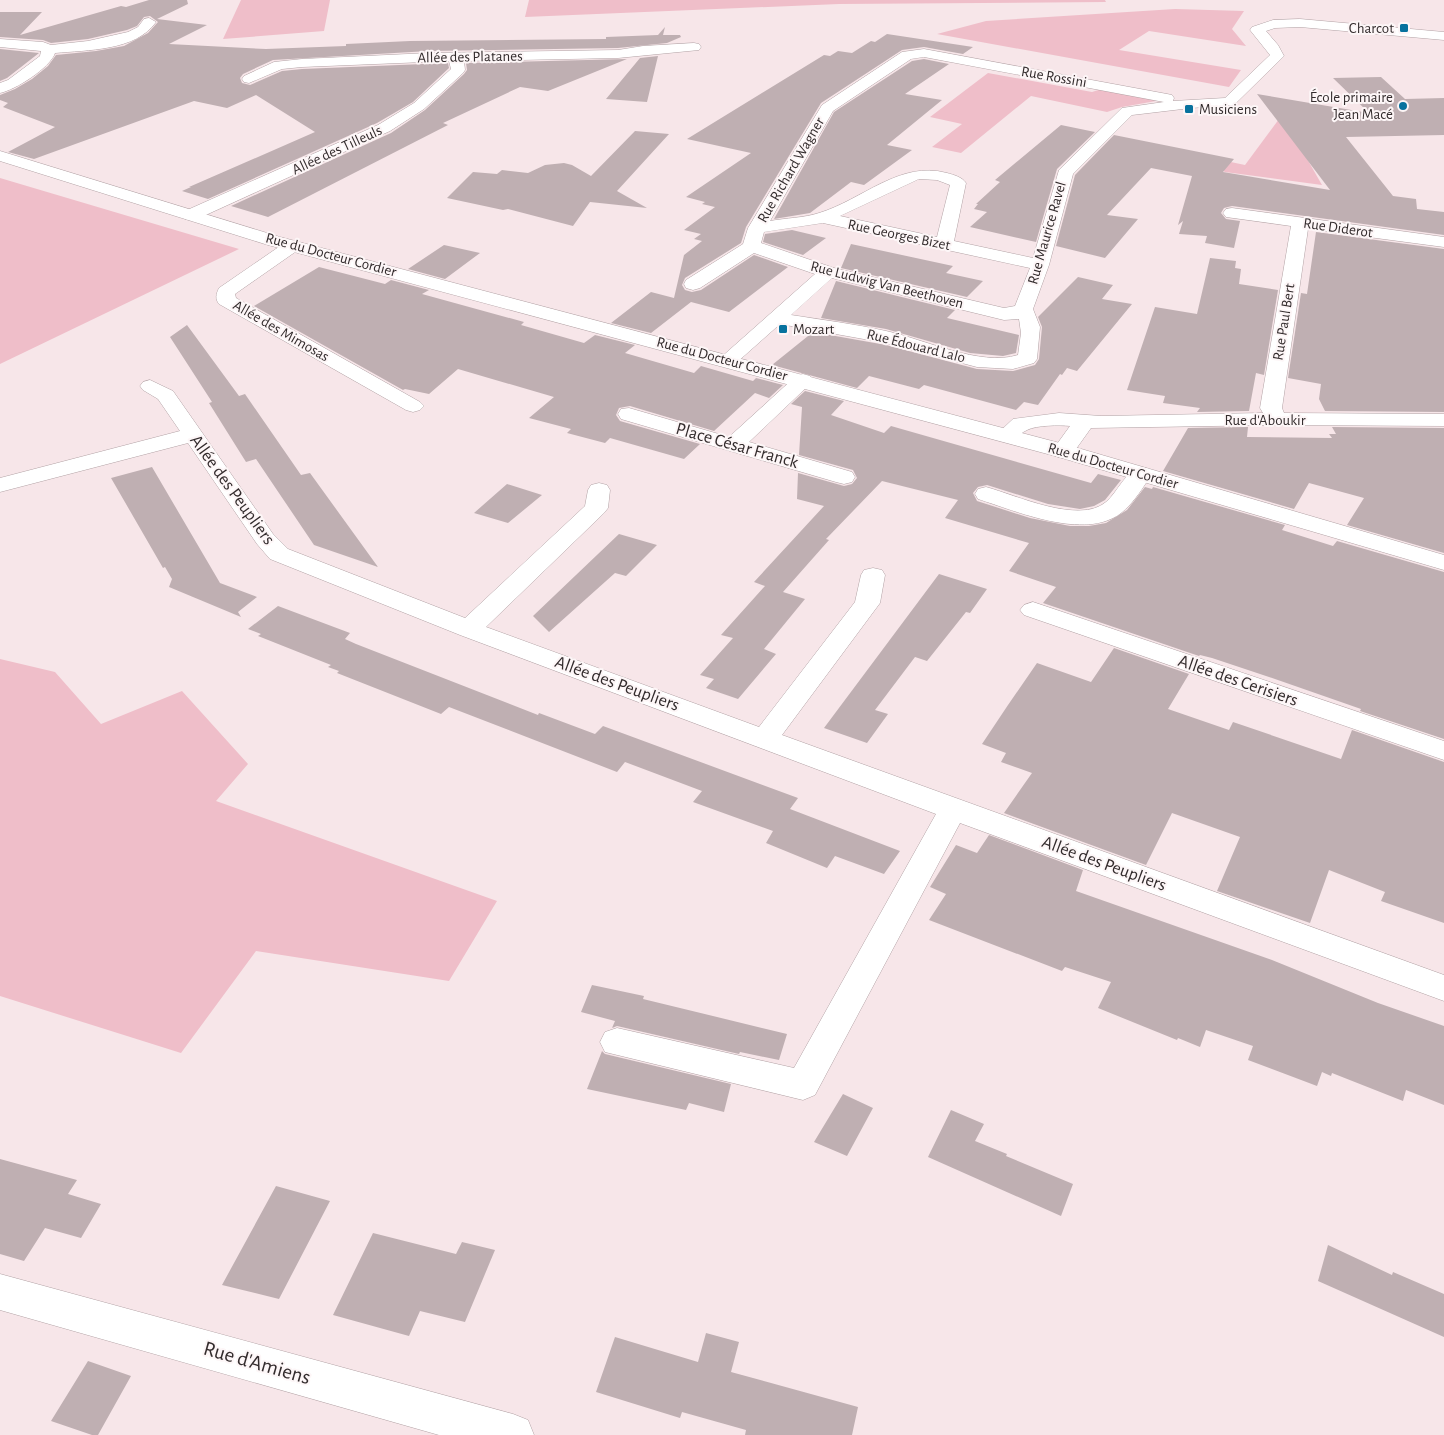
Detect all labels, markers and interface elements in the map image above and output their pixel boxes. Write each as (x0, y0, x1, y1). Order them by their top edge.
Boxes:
place label: Charcot (1349, 21, 1394, 36)
marker: Charcot (1398, 22, 1410, 34)
street label: Allée des Platanes (417, 49, 523, 65)
street label: Rue Rossini (1020, 64, 1088, 90)
place label: École primaire Jean Macé (1310, 88, 1393, 122)
marker: École primaire Jean Macé (1397, 100, 1409, 112)
place label: Musiciens (1199, 102, 1257, 117)
marker: Musiciens (1183, 103, 1195, 115)
street label: Rue Richard Wagner (755, 115, 827, 225)
street label: Allée des Tilleuls (290, 123, 384, 177)
street label: Rue Maurice Ravel (1025, 180, 1069, 286)
street label: Rue Diderot (1302, 216, 1374, 240)
street label: Rue Georges Bizet (846, 217, 952, 253)
street label: Rue du Docteur Cordier (264, 230, 398, 280)
street label: Rue Ludwig Van Beethoven (809, 259, 965, 311)
street label: Rue Paul Bert (1271, 282, 1298, 362)
street label: Allée des Mimosas (230, 298, 332, 364)
place label: Mozart (793, 322, 834, 337)
marker: Mozart (777, 323, 789, 335)
street label: Rue Édouard Lalo (865, 325, 967, 365)
street label: Rue du Docteur Cordier (655, 334, 789, 384)
street label: Rue d'Aboukir (1224, 413, 1306, 428)
street label: Place César Franck (674, 420, 801, 472)
street label: Allée des Peupliers (186, 432, 278, 548)
street label: Rue du Docteur Cordier (1046, 440, 1180, 492)
street label: Allée des Cerisiers (1176, 652, 1300, 710)
street label: Allée des Peupliers (552, 653, 682, 715)
street label: Allée des Peupliers (1039, 833, 1169, 895)
street label: Rue d'Amiens (201, 1338, 313, 1388)

